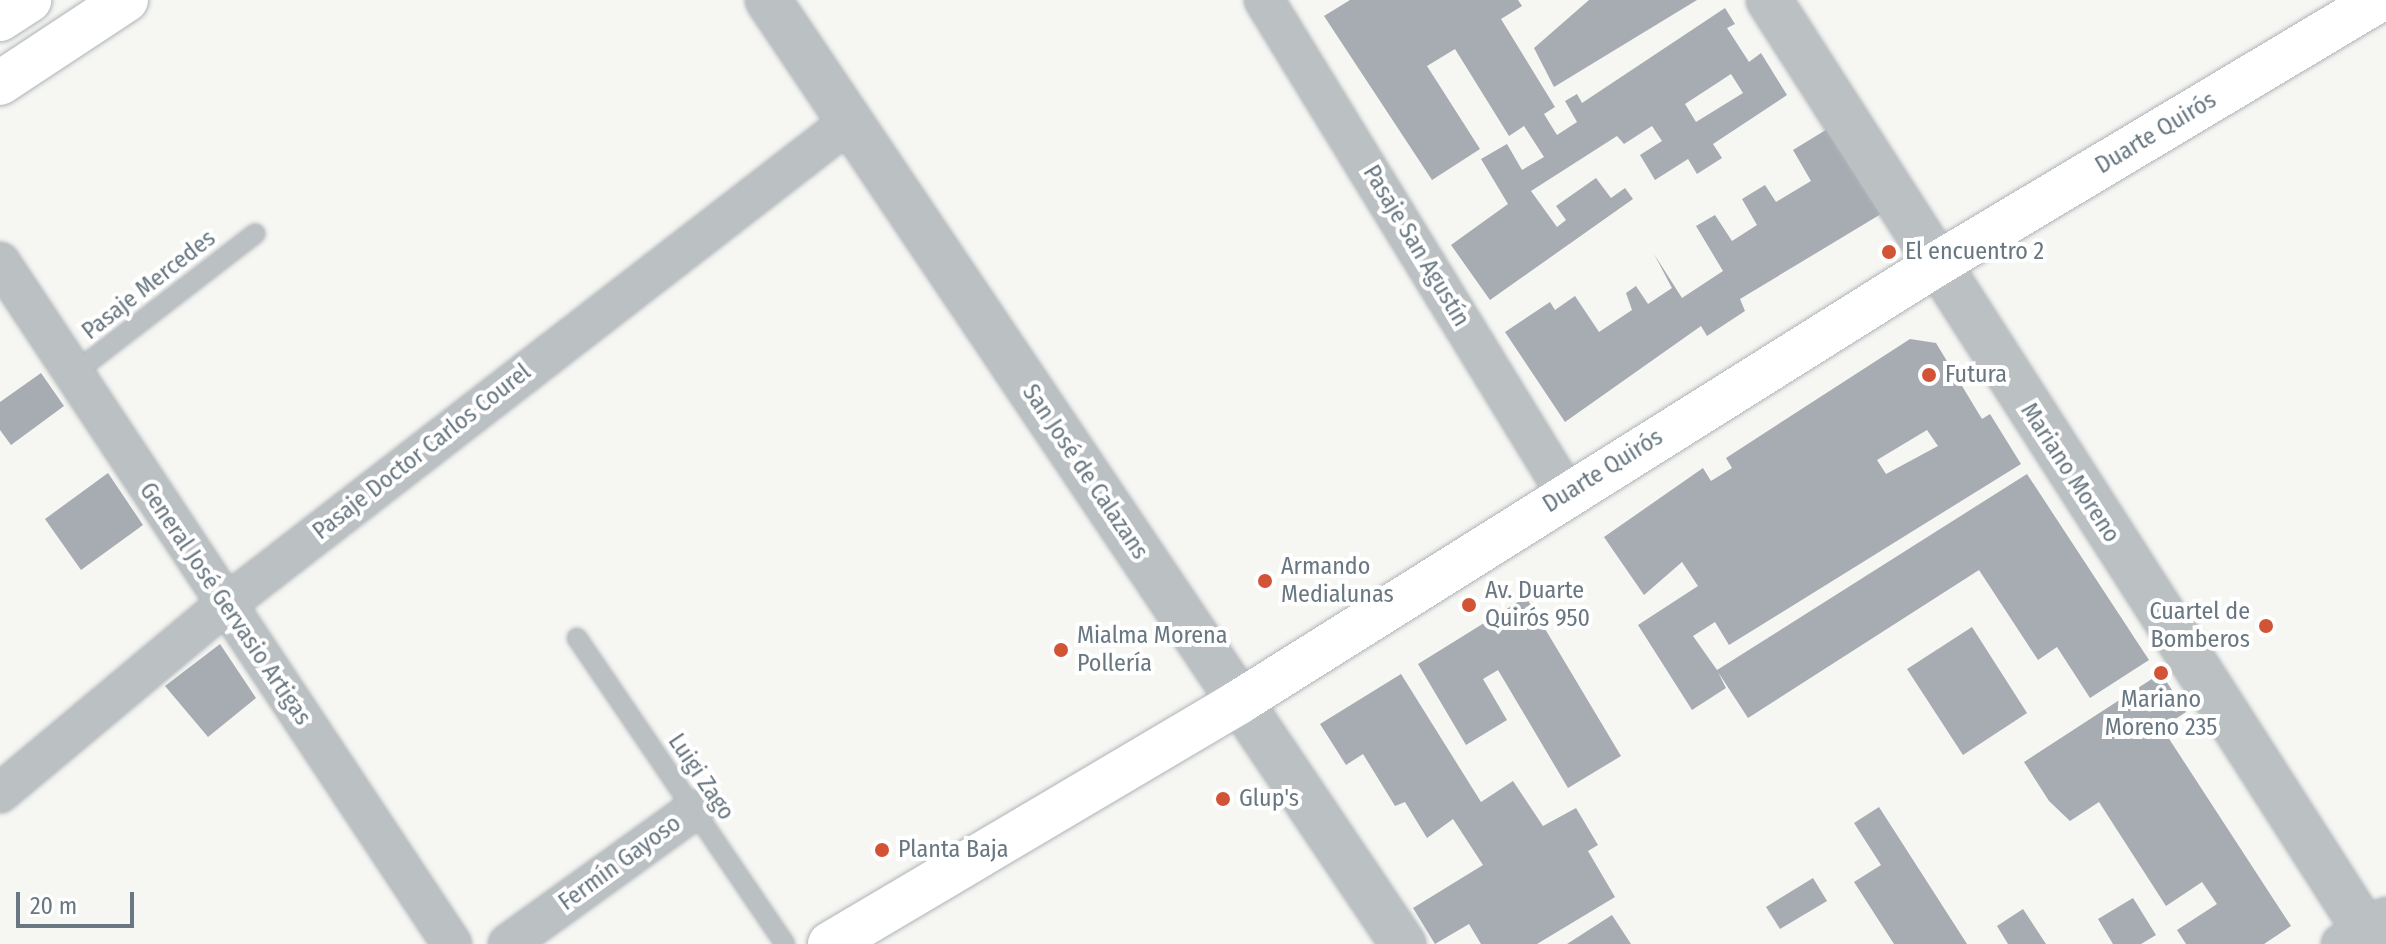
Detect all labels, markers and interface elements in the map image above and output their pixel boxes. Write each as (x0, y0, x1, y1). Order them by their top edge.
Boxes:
street label: Duarte Quirós (2090, 86, 2222, 180)
street label: Pasaje San Agustín (1357, 160, 1475, 332)
street label: Pasaje Mercedes (77, 224, 221, 346)
place label: El encuentro 2 (1905, 238, 2044, 266)
marker: El encuentro 2 (1880, 243, 1898, 261)
street label: Pasaje Doctor Carlos Courel (307, 358, 537, 546)
place label: Futura (1945, 361, 2007, 389)
marker: Futura (1920, 366, 1938, 384)
street label: San José de Calazans (1016, 379, 1154, 565)
street label: Mariano Moreno (2014, 398, 2126, 548)
street label: Duarte Quirós (1538, 423, 1668, 519)
street label: General José Gervasio Artigas (133, 477, 317, 731)
place label: Armando Medialunas (1281, 553, 1394, 609)
marker: Armando Medialunas (1256, 572, 1274, 590)
place label: Av. Duarte Quirós 950 (1485, 577, 1590, 633)
marker: Av. Duarte Quirós 950 (1460, 596, 1478, 614)
place label: Cuartel de Bomberos (2149, 598, 2250, 654)
marker: Cuartel de Bomberos (2257, 617, 2275, 635)
place label: Mialma Morena Pollería (1077, 622, 1227, 678)
marker: Mialma Morena Pollería (1052, 641, 1070, 659)
marker: Mariano Moreno 235 (2152, 664, 2170, 682)
place label: Mariano Moreno 235 (2105, 686, 2217, 742)
street label: Luigi Zago (662, 728, 740, 826)
place label: Glup's (1239, 785, 1299, 813)
marker: Glup's (1214, 790, 1232, 808)
street label: Fermín Gayoso (553, 809, 687, 917)
place label: Planta Baja (898, 836, 1008, 864)
marker: Planta Baja (873, 841, 891, 859)
scale bar (20, 876, 138, 926)
text: 20 m (30, 892, 77, 920)

